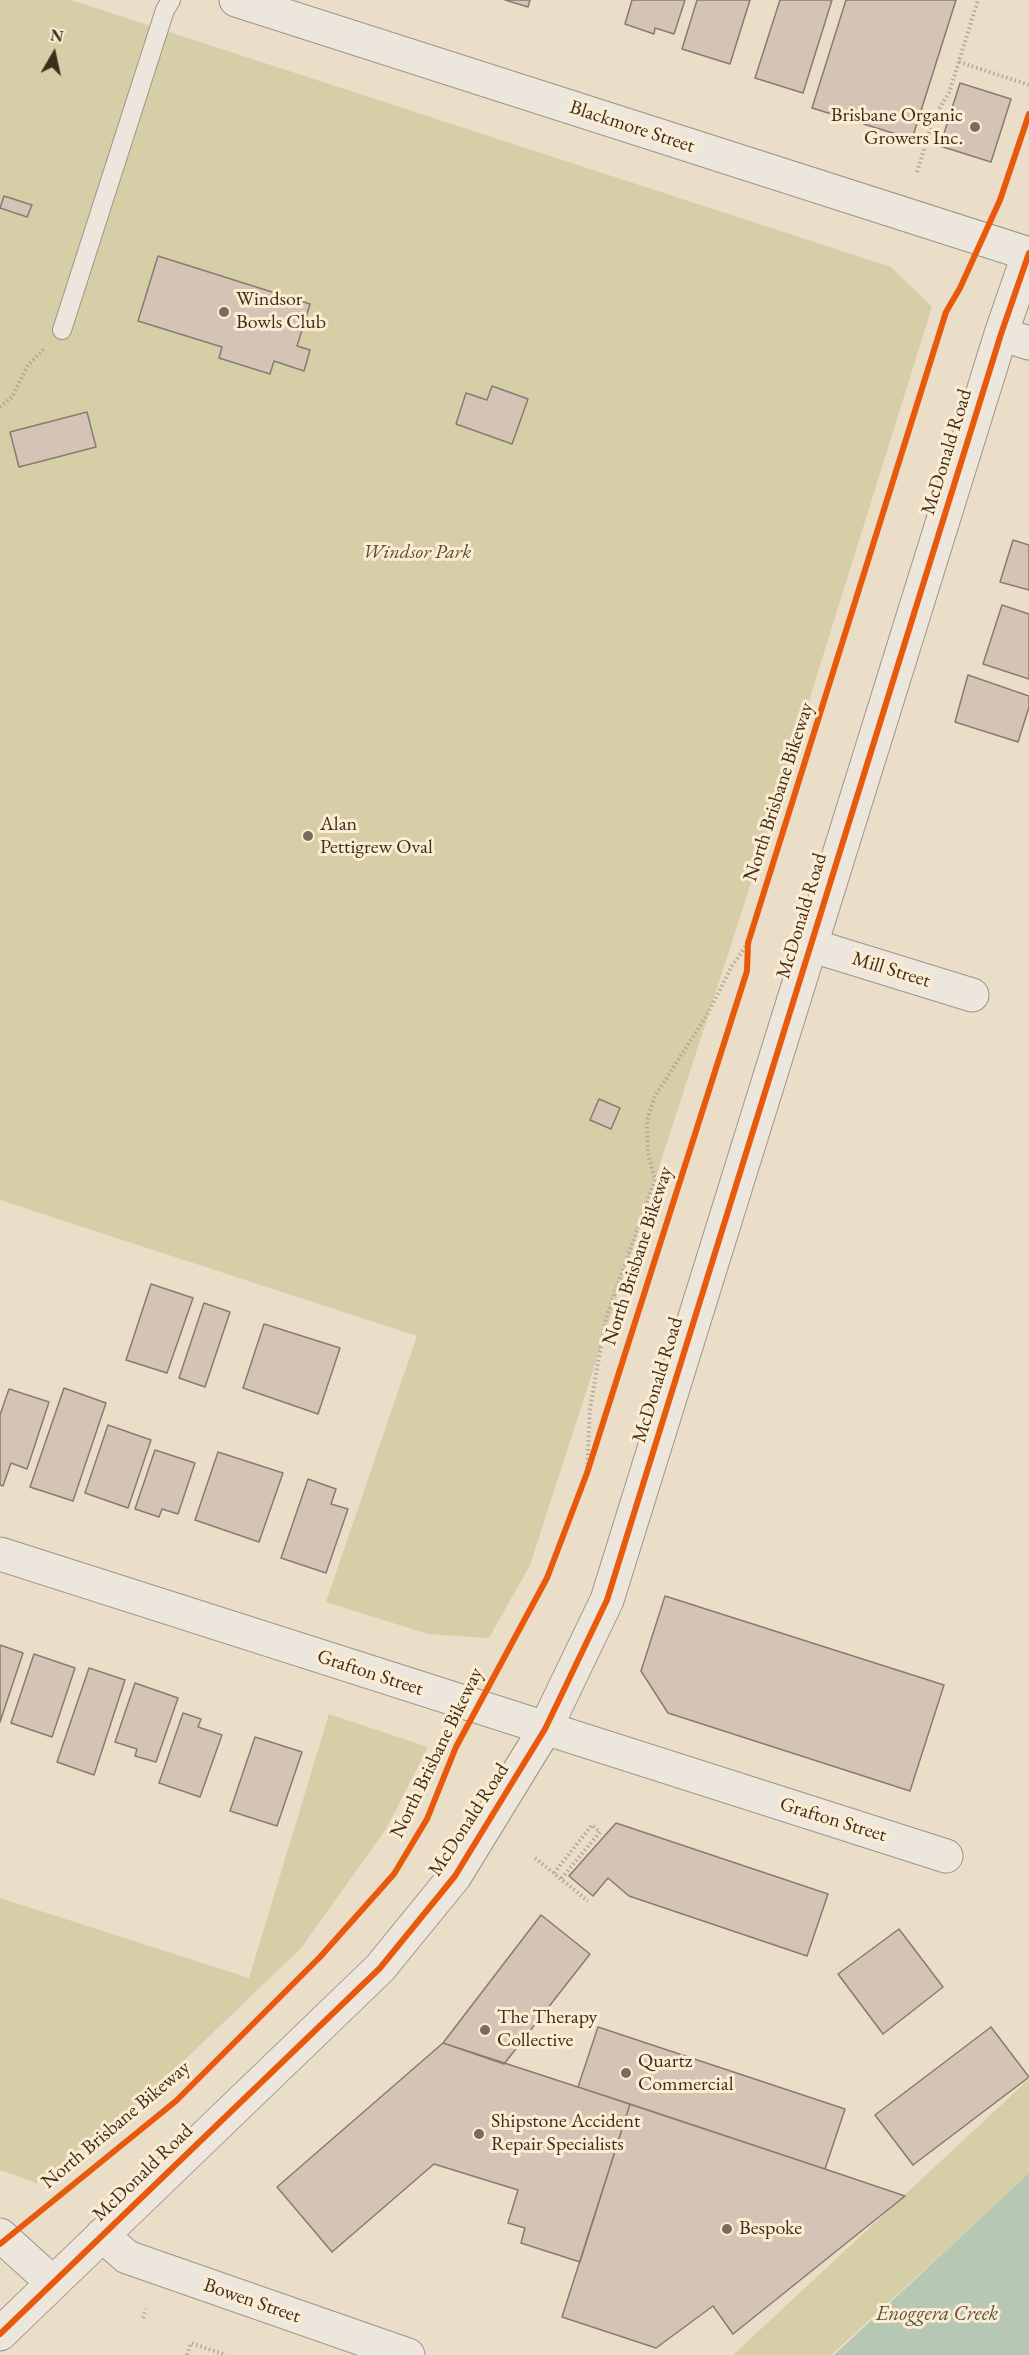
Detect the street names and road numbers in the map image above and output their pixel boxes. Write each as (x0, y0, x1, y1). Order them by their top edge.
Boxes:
street label: Blackmore Street (567, 96, 697, 158)
street label: McDonald Road (917, 386, 977, 518)
street label: North Brisbane Bikeway (739, 699, 819, 885)
street label: McDonald Road (772, 850, 832, 982)
street label: Mill Street (849, 947, 933, 993)
street label: North Brisbane Bikeway (598, 1163, 678, 1349)
street label: McDonald Road (628, 1314, 688, 1446)
street label: Grafton Street (314, 1645, 426, 1701)
street label: North Brisbane Bikeway (385, 1664, 489, 1842)
street label: McDonald Road (424, 1759, 514, 1881)
street label: Grafton Street (777, 1792, 889, 1848)
street label: North Brisbane Bikeway (37, 2056, 195, 2194)
street label: McDonald Road (88, 2119, 198, 2227)
street label: Bowen Street (200, 2273, 304, 2329)

